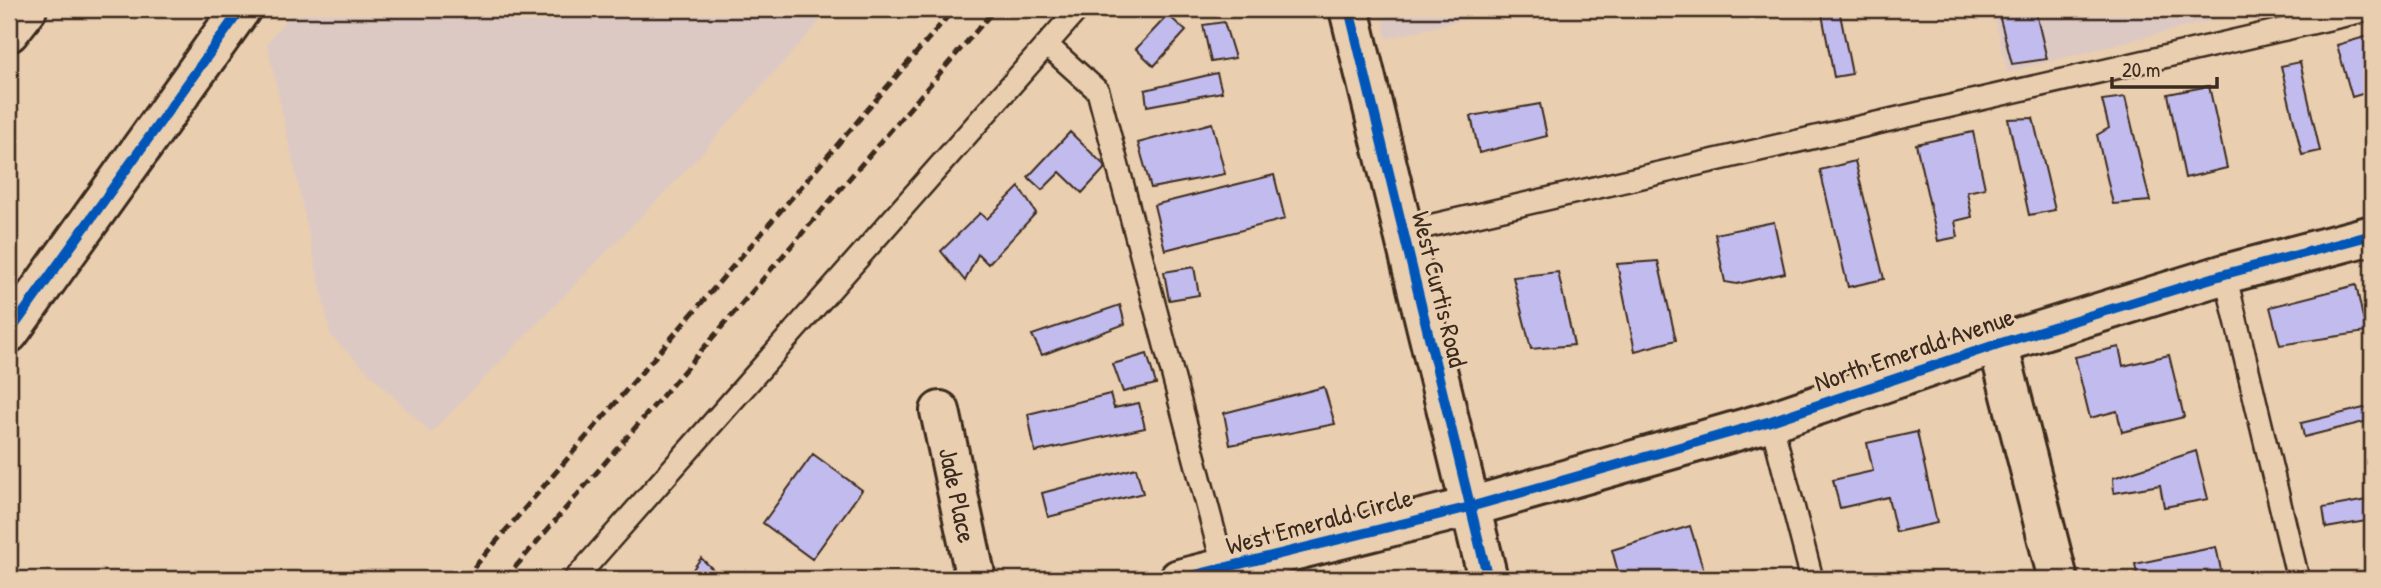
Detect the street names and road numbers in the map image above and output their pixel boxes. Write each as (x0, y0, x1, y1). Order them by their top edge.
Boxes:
street label: West Curtis Road (1404, 207, 1476, 371)
street label: North Emerald Avenue (1810, 298, 2018, 400)
street label: Jade Place (931, 444, 985, 546)
street label: West Emerald Circle (1222, 479, 1416, 563)

